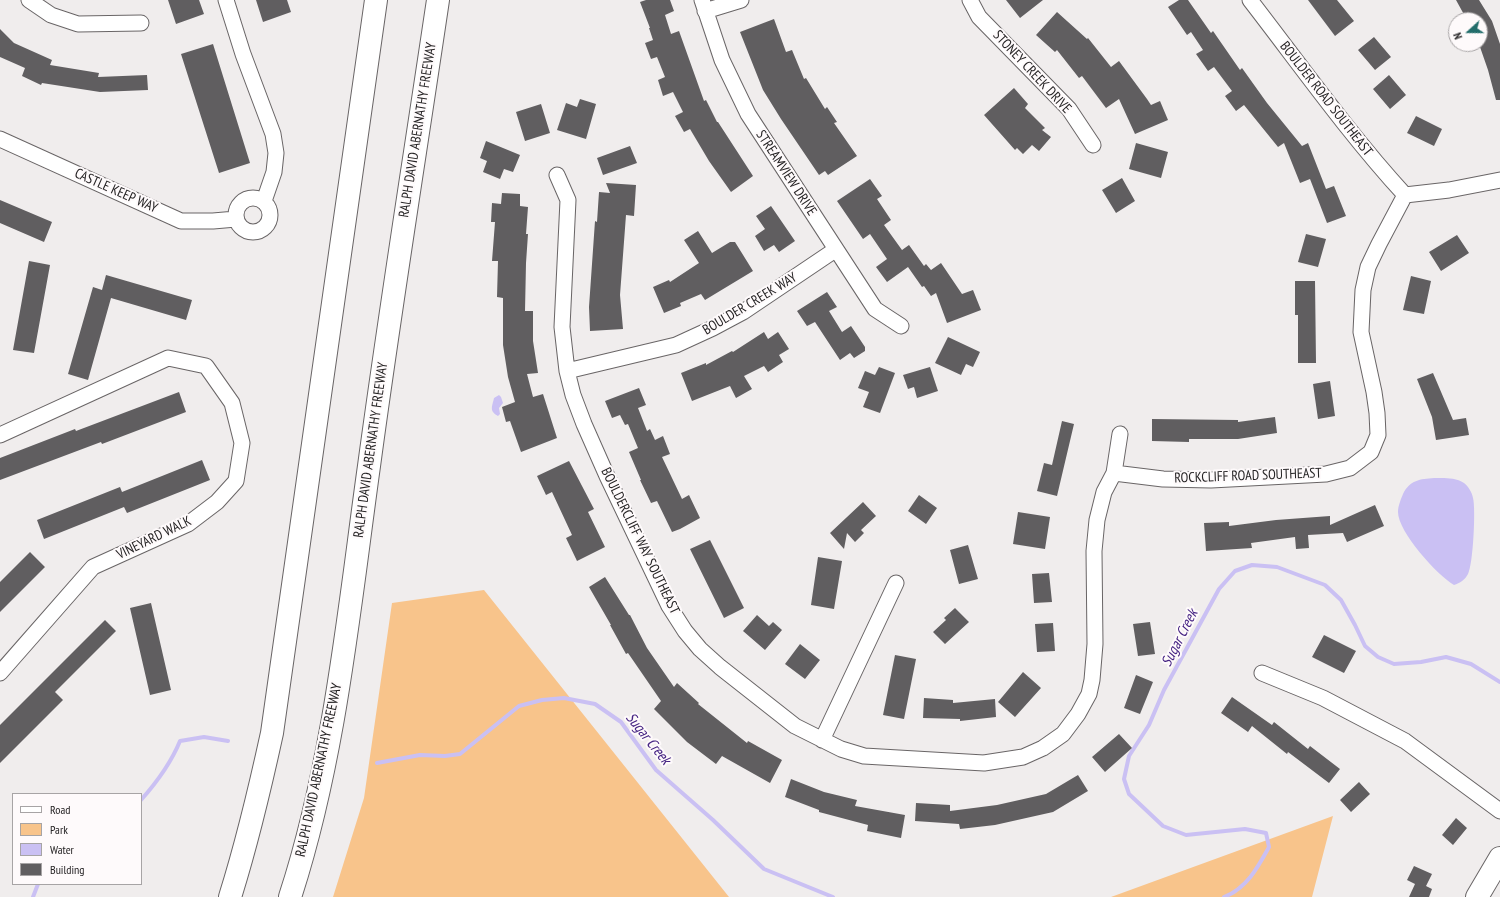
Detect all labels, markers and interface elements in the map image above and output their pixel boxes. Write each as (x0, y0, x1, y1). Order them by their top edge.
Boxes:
north arrow (1448, 12, 1488, 52)
street label: STONEY CREEK DRIVE (989, 27, 1075, 117)
text: N (1450, 31, 1465, 41)
street label: BOULDER ROAD SOUTHEAST (1276, 38, 1376, 160)
street label: RALPH DAVID ABERNATHY FREEWAY (396, 41, 440, 219)
street label: STREAMVIEW DRIVE (752, 127, 820, 219)
street label: CASTLE KEEP WAY (72, 165, 160, 217)
street label: BOULDER CREEK WAY (700, 269, 800, 339)
street label: RALPH DAVID ABERNATHY FREEWAY (350, 361, 392, 539)
street label: BOULDERCLIFF WAY SOUTHEAST (597, 465, 683, 617)
street label: ROCKCLIFF ROAD SOUTHEAST (1174, 465, 1322, 487)
street label: VINEYARD WALK (114, 513, 194, 563)
water label: Sugar Creek (1158, 606, 1202, 670)
street label: RALPH DAVID ABERNATHY FREEWAY (292, 682, 346, 858)
water label: Sugar Creek (622, 709, 674, 769)
legend (12, 793, 142, 885)
text: Road (50, 802, 70, 817)
text: Park (50, 822, 68, 837)
text: Water (50, 842, 74, 857)
text: Building (50, 862, 85, 877)

